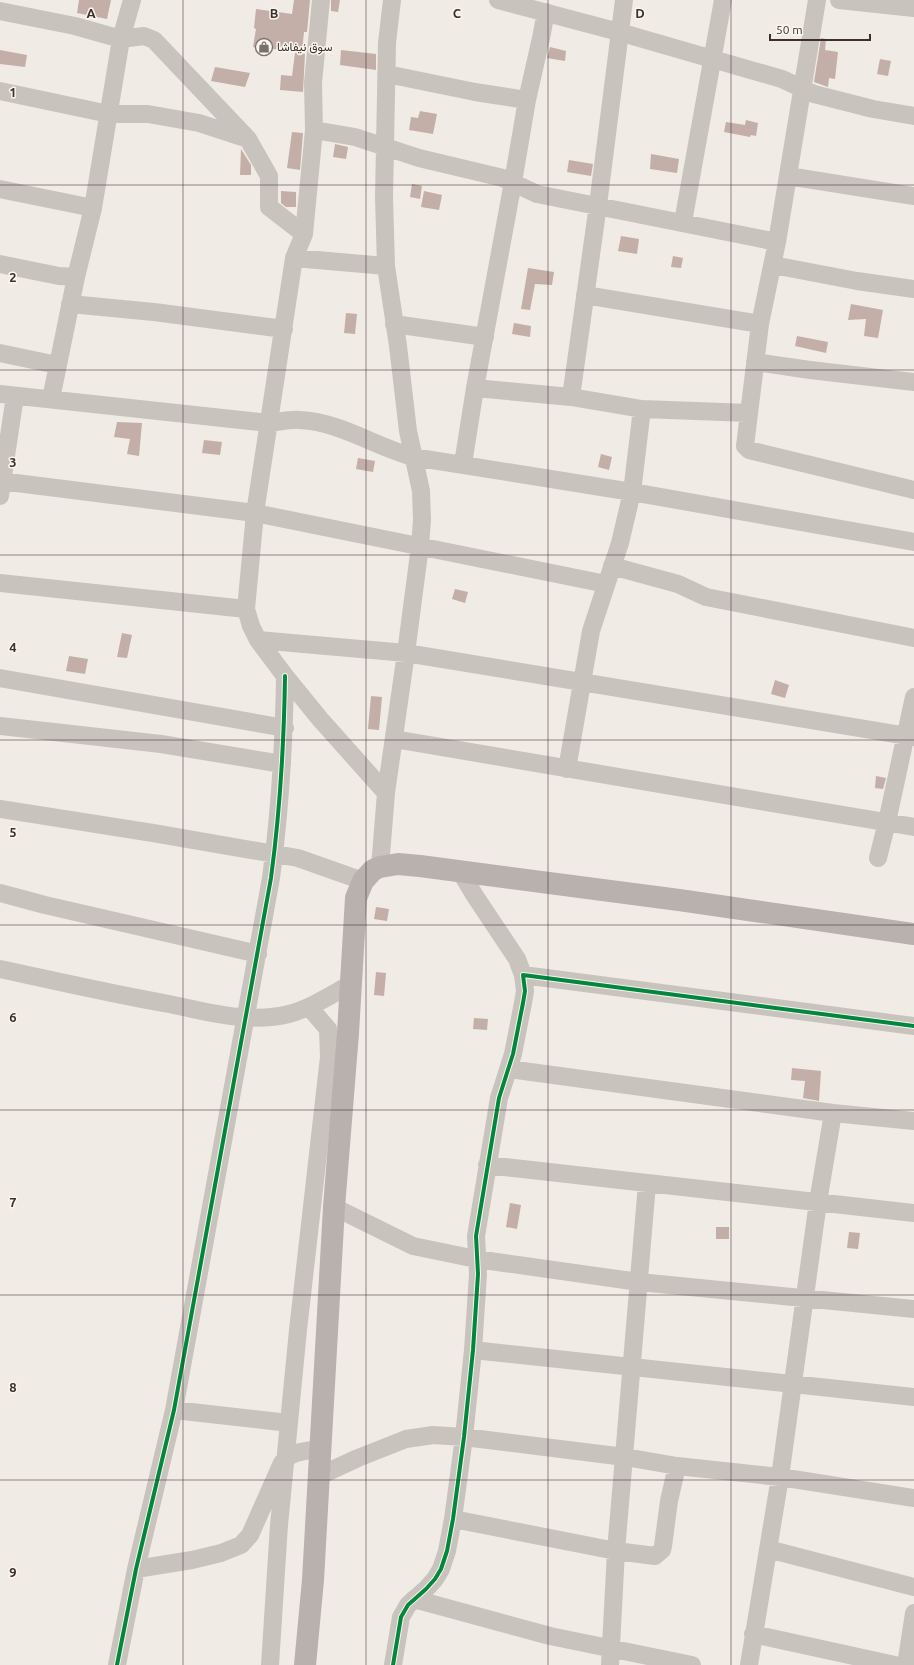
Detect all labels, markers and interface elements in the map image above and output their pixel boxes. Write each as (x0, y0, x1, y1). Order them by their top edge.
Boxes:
text: A (86, 6, 96, 20)
text: B (270, 6, 279, 20)
text: C (453, 6, 462, 20)
text: D (635, 6, 645, 20)
scale bar (770, 16, 870, 42)
text: 50 m (776, 23, 803, 36)
shop icon: سوق نيفاشا (254, 37, 274, 57)
place label: سوق نيفاشا (277, 40, 332, 55)
text: 1 (9, 85, 17, 99)
text: 2 (9, 270, 17, 284)
text: 3 (9, 455, 17, 469)
text: 4 (9, 640, 17, 654)
text: 5 (9, 825, 17, 839)
text: 6 (9, 1010, 17, 1024)
text: 7 (9, 1195, 17, 1209)
text: 8 (9, 1380, 17, 1394)
text: 9 (9, 1565, 17, 1579)

